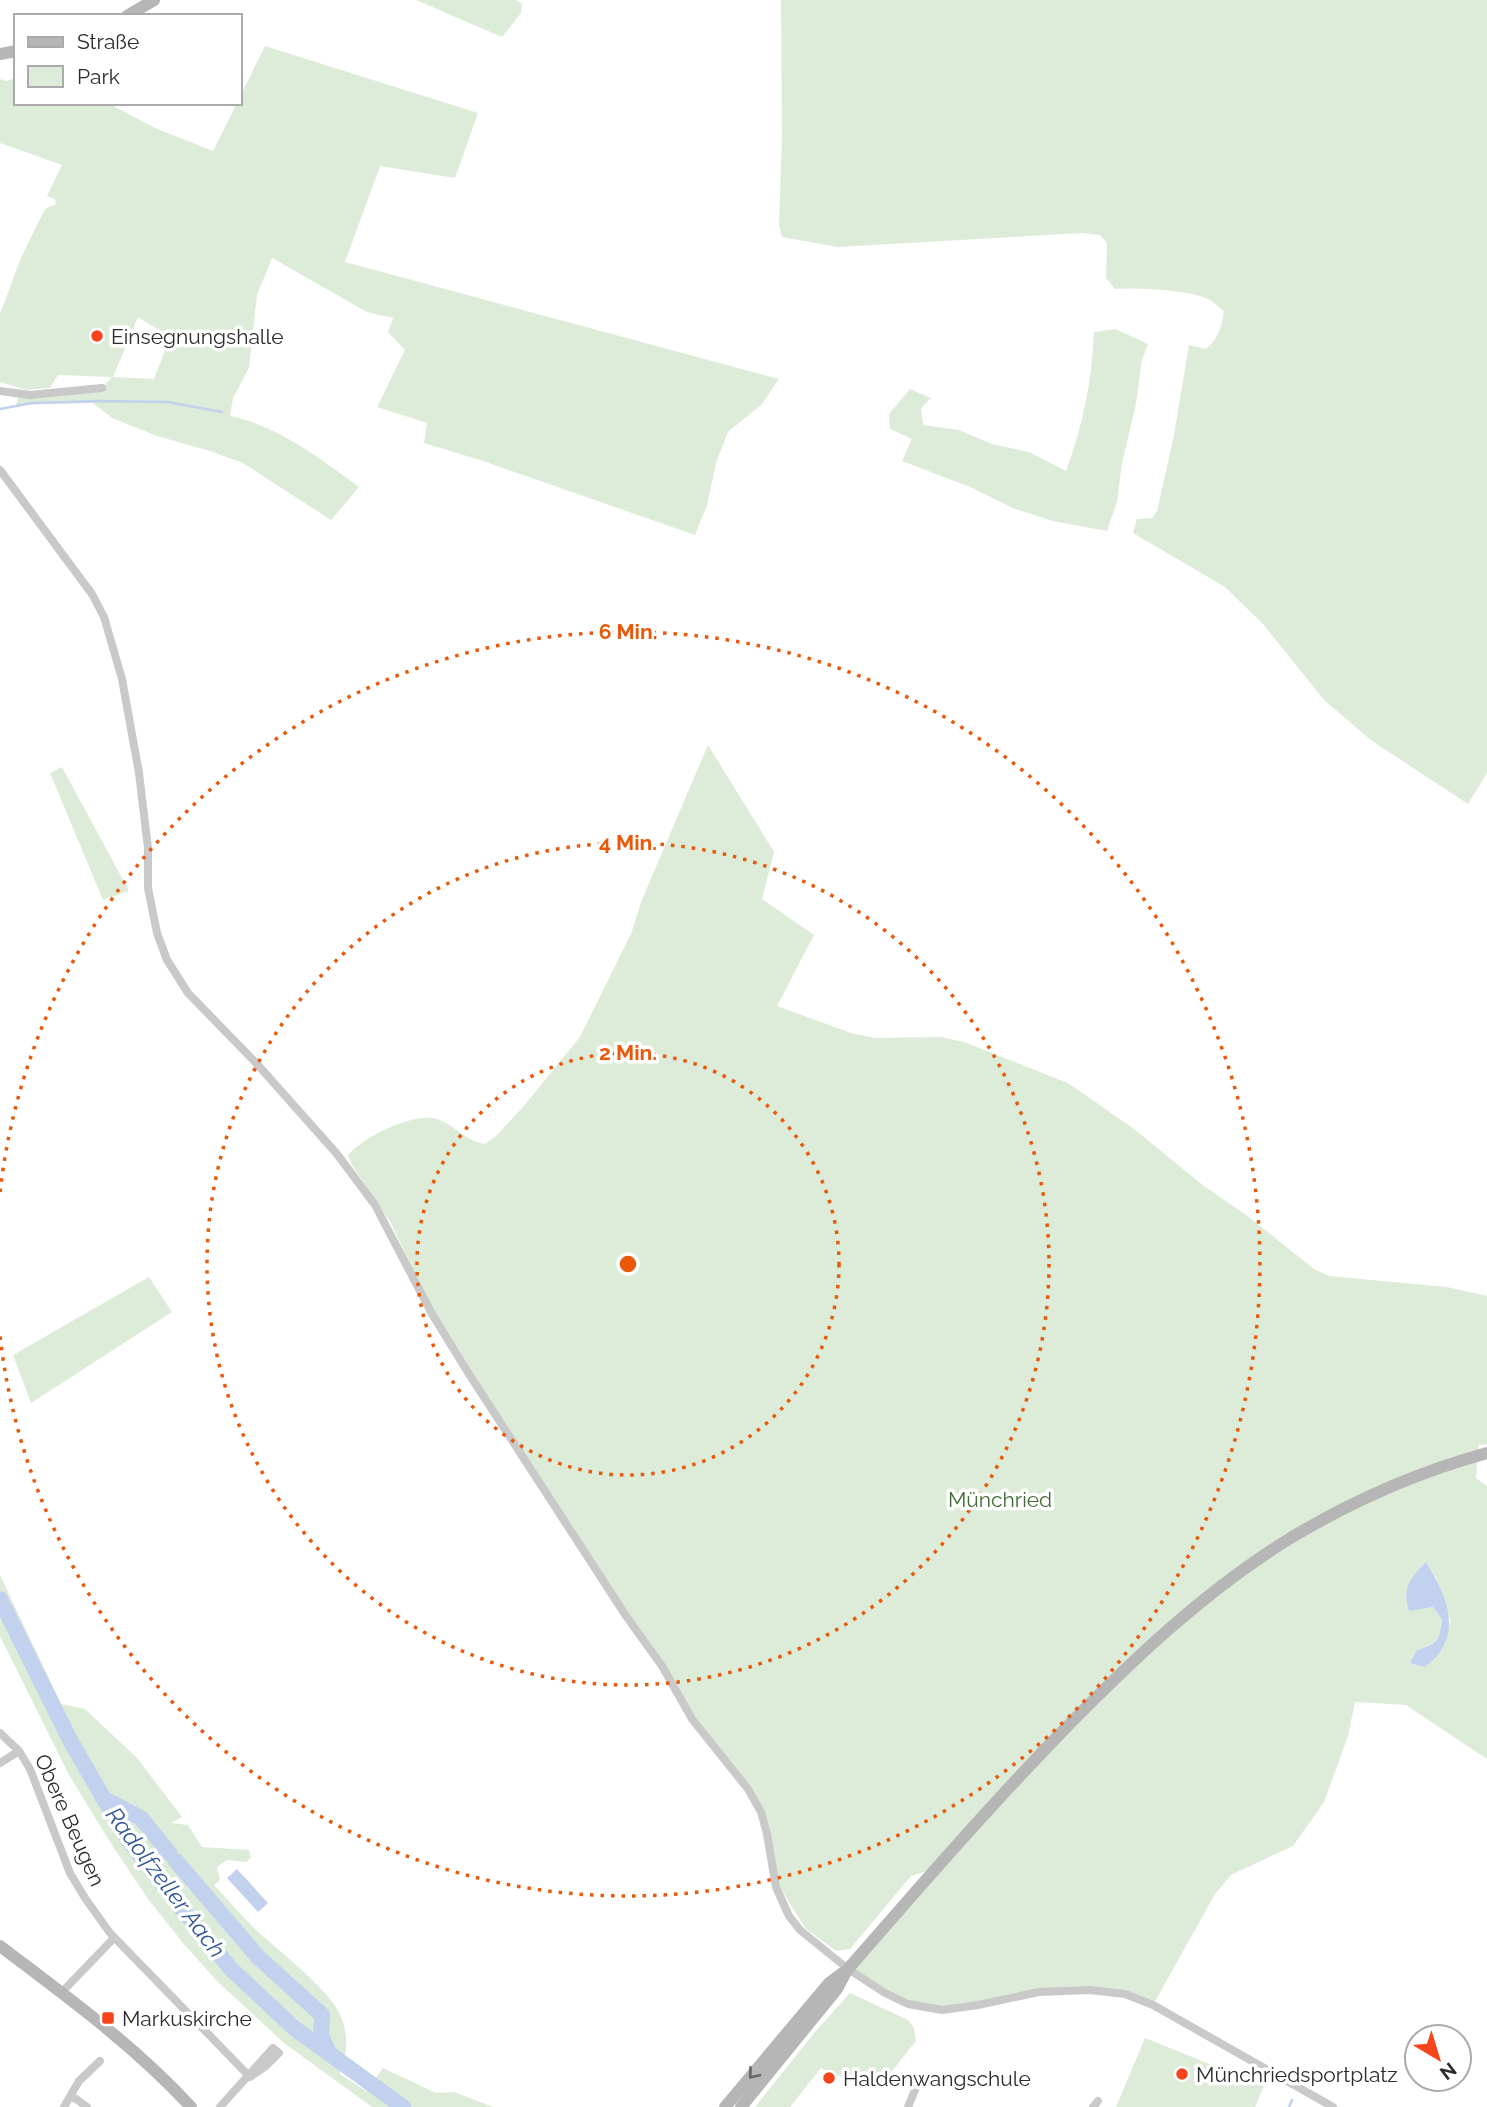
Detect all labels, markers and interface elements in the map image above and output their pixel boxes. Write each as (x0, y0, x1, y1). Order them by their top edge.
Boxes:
legend (14, 14, 242, 105)
text: Straße (77, 29, 139, 54)
text: Park (77, 64, 120, 89)
place label: Einsegnungshalle (111, 324, 284, 349)
marker: Einsegnungshalle (89, 328, 105, 344)
text: 6 Min. (599, 619, 657, 644)
text: 4 Min. (599, 830, 657, 855)
text: 2 Min. (599, 1040, 657, 1065)
centre of rings (616, 1252, 640, 1276)
park label: Münchried (948, 1487, 1052, 1512)
street label: Obere Beugen (30, 1750, 110, 1890)
water label: Radolfzeller Aach (101, 1801, 231, 1963)
place label: Markuskirche (122, 2006, 252, 2031)
marker: Markuskirche (100, 2010, 116, 2026)
north arrow (1403, 2023, 1473, 2093)
text: N (1436, 2058, 1461, 2085)
place label: Münchriedsportplatz (1196, 2062, 1398, 2087)
one-way arrow (749, 2065, 761, 2078)
place label: Haldenwangschule (843, 2066, 1031, 2091)
marker: Münchriedsportplatz (1174, 2066, 1190, 2082)
marker: Haldenwangschule (821, 2070, 837, 2086)

